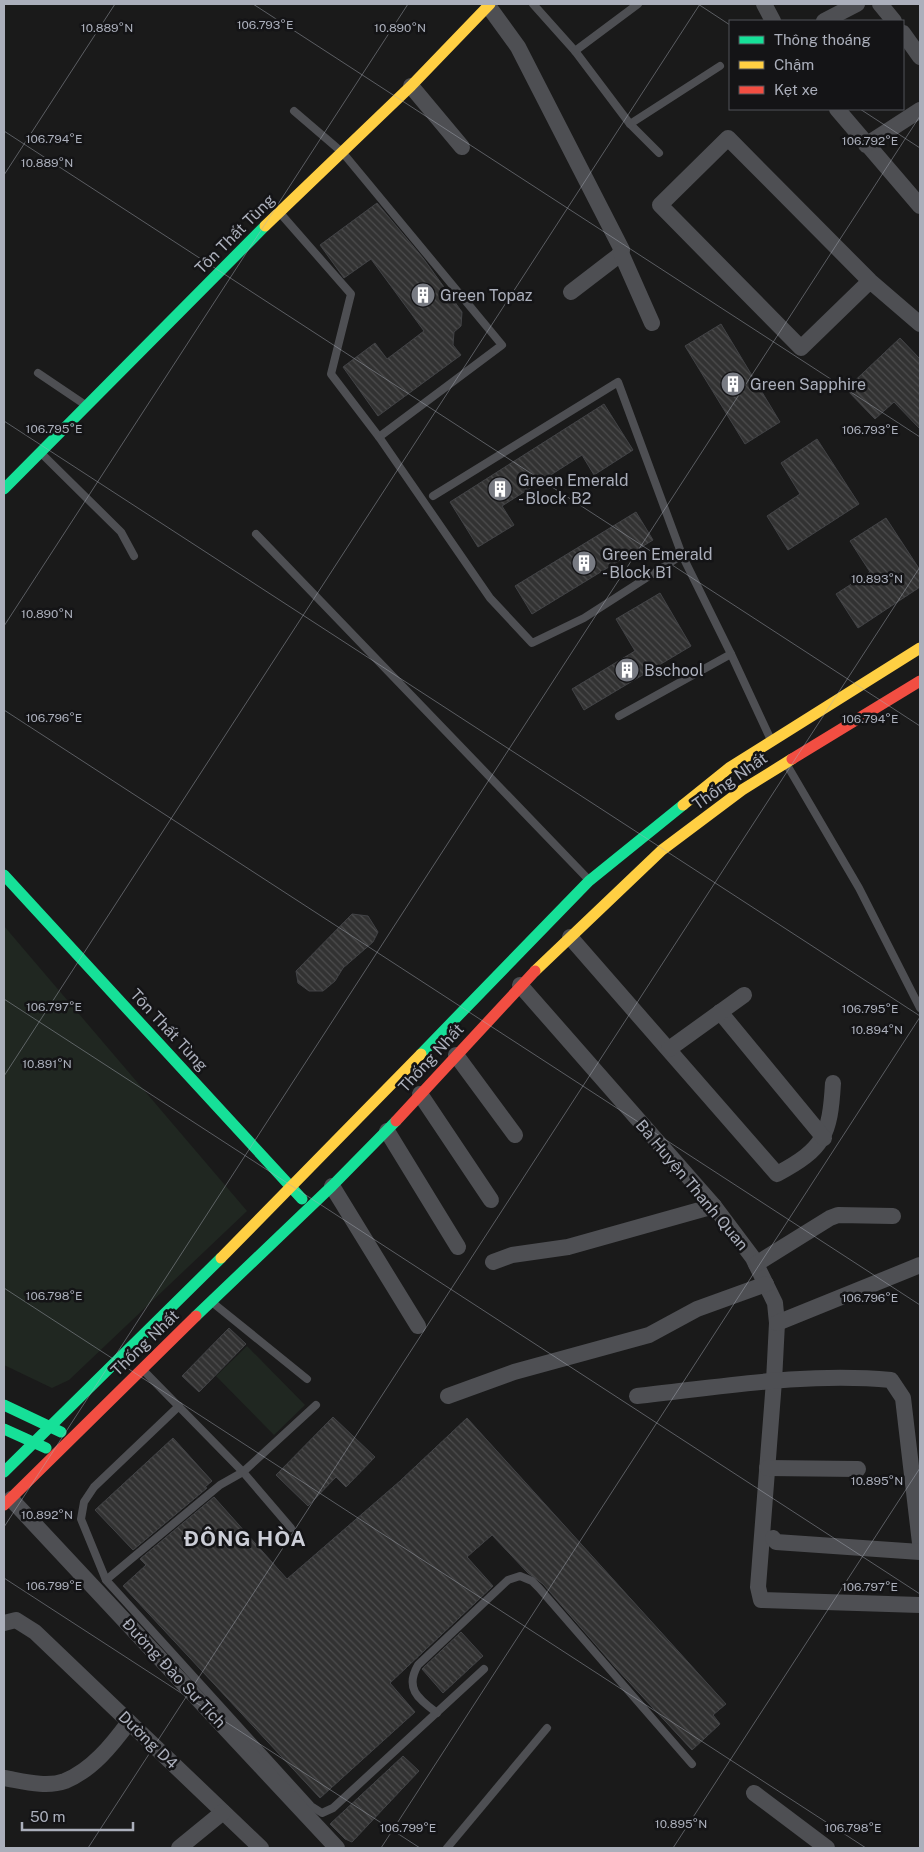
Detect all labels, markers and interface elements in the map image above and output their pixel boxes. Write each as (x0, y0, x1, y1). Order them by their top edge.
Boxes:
text: 106.793°E (237, 18, 293, 32)
legend (729, 20, 904, 110)
text: 10.889°N (81, 21, 133, 35)
text: 10.890°N (374, 21, 426, 35)
text: Thông thoáng (774, 31, 871, 48)
text: Chậm (774, 56, 814, 73)
text: Kẹt xe (774, 81, 818, 98)
text: 106.794°E (26, 132, 82, 146)
text: 106.792°E (842, 134, 898, 148)
text: 10.889°N (21, 156, 73, 170)
street label: Tôn Thất Tùng (191, 190, 279, 278)
building icon: Green Topaz (410, 282, 436, 308)
place label: Green Topaz (440, 286, 533, 305)
building icon: Green Sapphire (720, 371, 746, 397)
place label: Green Sapphire (750, 375, 866, 394)
text: 106.795°E (26, 422, 82, 436)
text: 106.793°E (842, 423, 898, 437)
place label: Green Emerald - Block B2 (518, 471, 629, 508)
building icon: Green Emerald - Block B2 (487, 476, 513, 502)
place label: Green Emerald - Block B1 (602, 545, 713, 582)
building icon: Green Emerald - Block B1 (571, 550, 597, 576)
text: 10.893°N (851, 572, 903, 586)
text: 10.890°N (21, 607, 73, 621)
building icon: Bschool (614, 657, 640, 683)
place label: Bschool (644, 661, 704, 680)
text: 106.796°E (26, 711, 82, 725)
text: 106.794°E (842, 712, 898, 726)
street label: Thống Nhất (689, 748, 771, 814)
street label: Tôn Thất Tùng (126, 985, 212, 1075)
text: 106.797°E (26, 1000, 82, 1014)
text: 106.795°E (842, 1002, 898, 1016)
street label: Thống Nhất (394, 1020, 468, 1096)
text: 10.894°N (851, 1023, 903, 1037)
text: 10.891°N (22, 1057, 72, 1071)
street label: Bà Huyện Thanh Quan (632, 1116, 752, 1254)
text: 106.798°E (26, 1289, 82, 1303)
text: 106.796°E (842, 1291, 898, 1305)
street label: Thống Nhất (107, 1306, 183, 1380)
text: 10.895°N (851, 1474, 903, 1488)
text: 10.892°N (21, 1508, 73, 1522)
district label: ĐÔNG HÒA (183, 1526, 307, 1551)
text: 106.799°E (26, 1579, 82, 1593)
text: 106.797°E (842, 1580, 898, 1594)
street label: Đường Đào Sư Tích (118, 1614, 230, 1732)
street label: Dường D4 (114, 1707, 182, 1773)
scale bar (22, 1800, 134, 1832)
text: 50 m (30, 1808, 65, 1825)
text: 10.895°N (655, 1817, 707, 1831)
text: 106.799°E (380, 1821, 436, 1835)
text: 106.798°E (825, 1821, 881, 1835)

